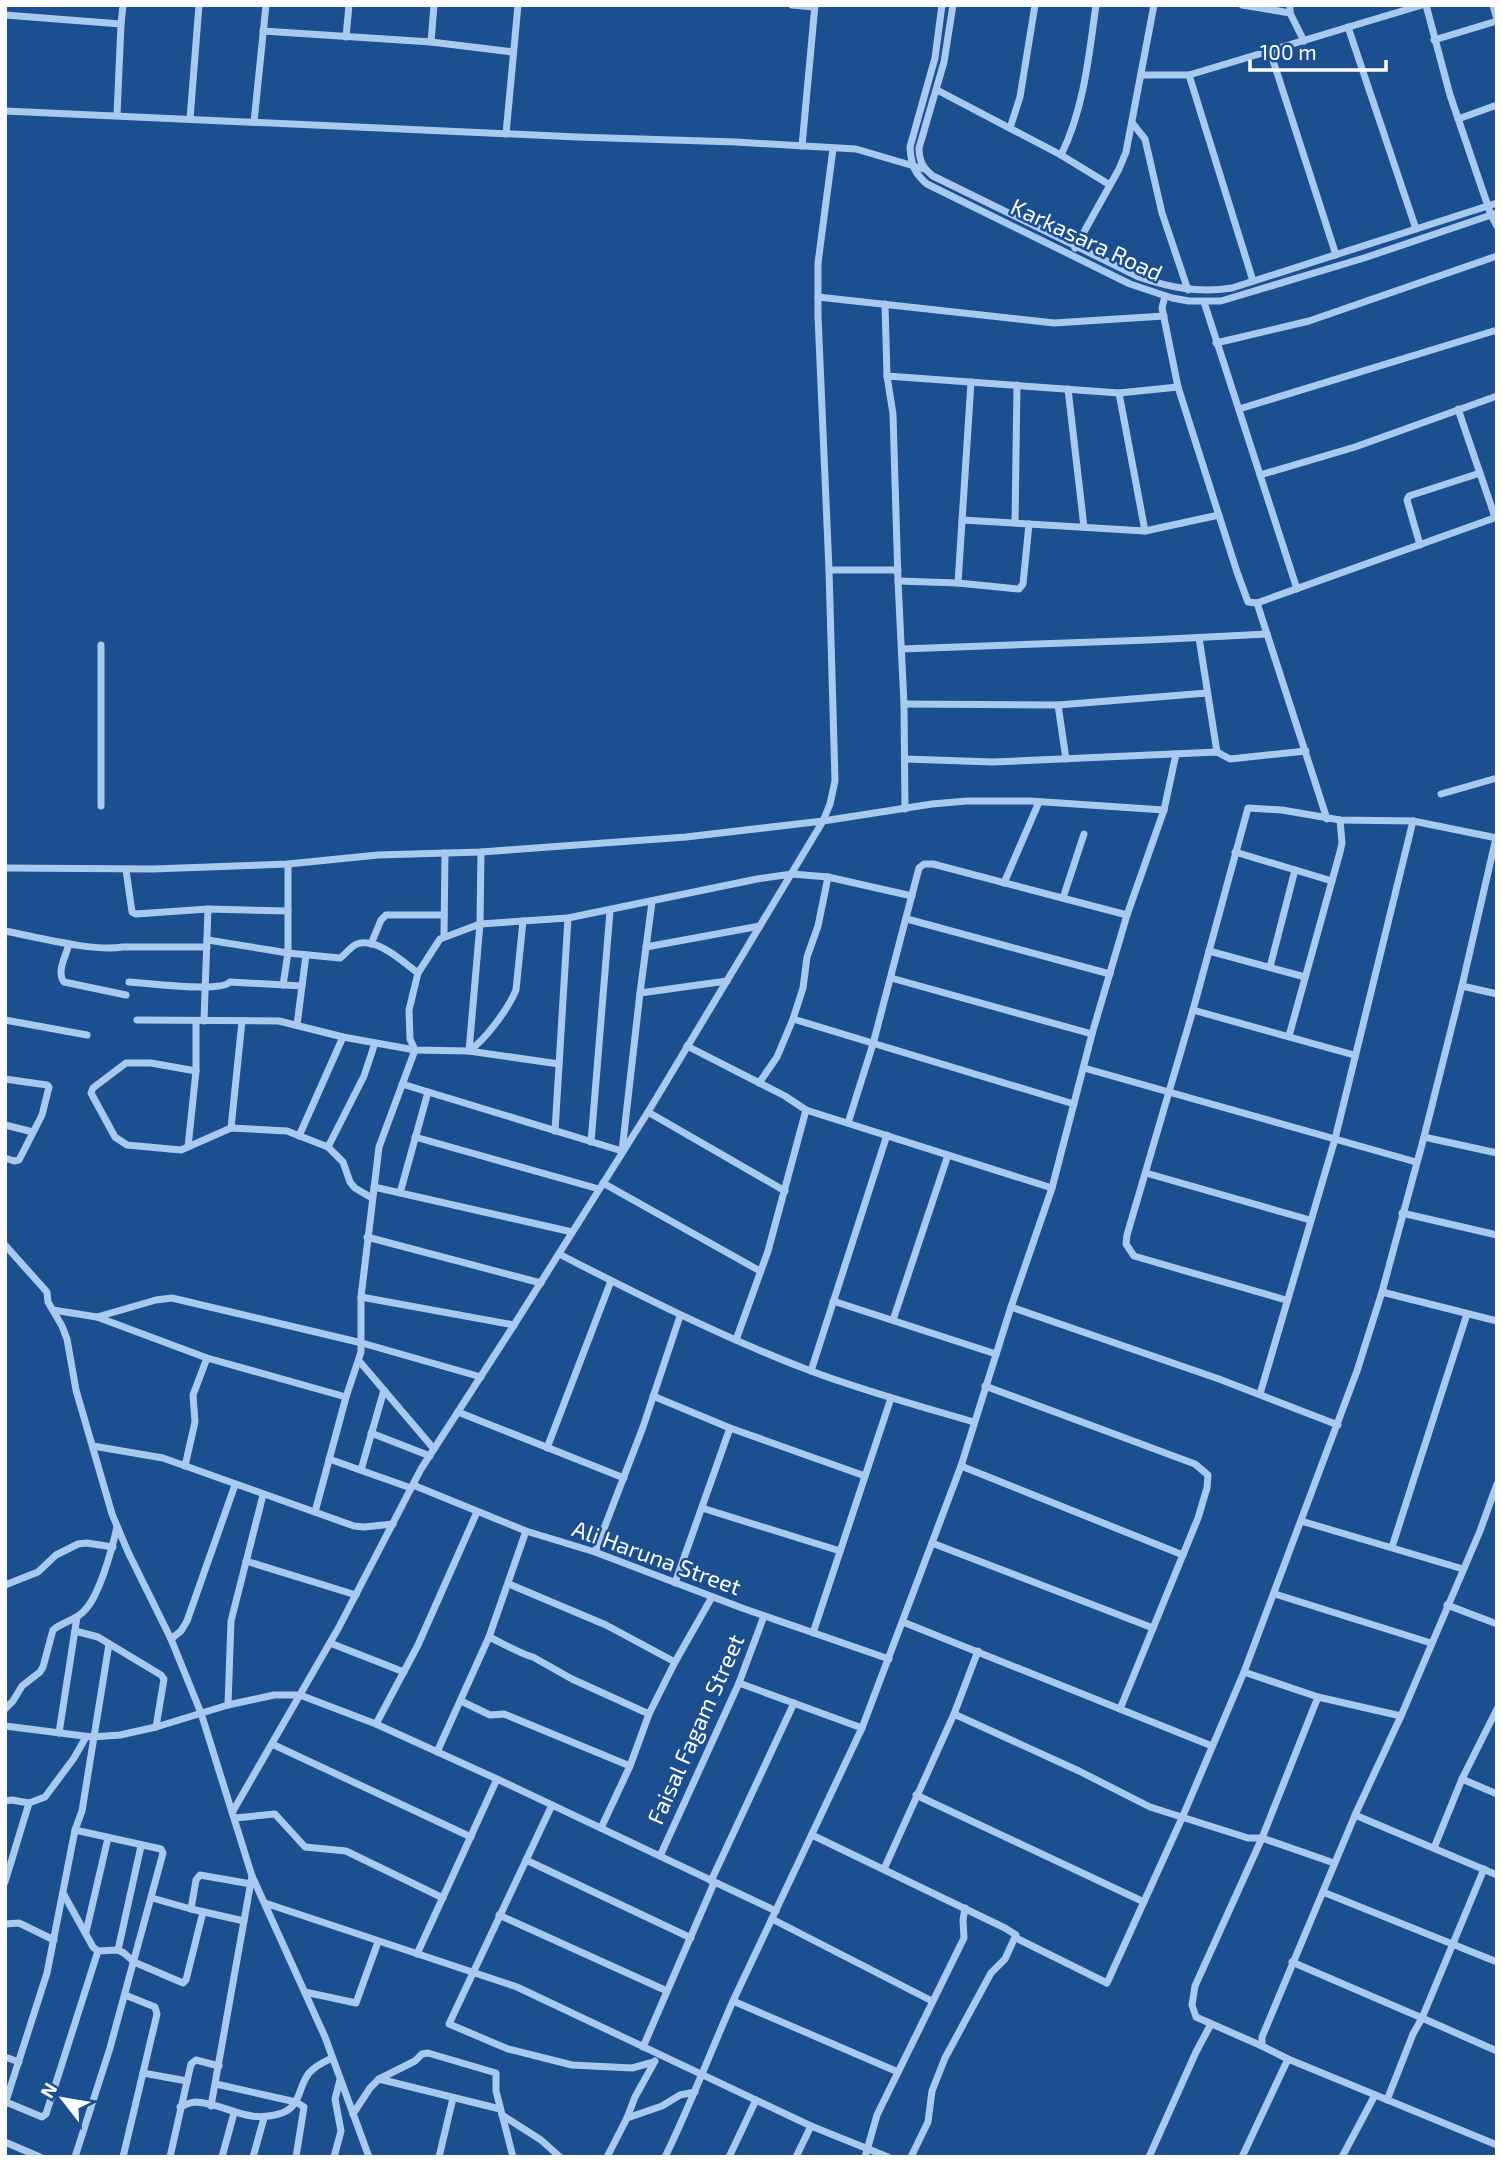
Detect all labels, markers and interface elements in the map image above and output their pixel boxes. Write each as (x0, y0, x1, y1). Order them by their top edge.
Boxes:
scale bar (1250, 28, 1386, 72)
text: 100 m (1260, 39, 1317, 64)
street label: Karkasara Road (1007, 192, 1167, 286)
street label: Ali Haruna Street (569, 1514, 745, 1601)
street label: Faisal Fagam Street (641, 1629, 750, 1828)
north arrow (28, 2064, 98, 2134)
text: N (35, 2078, 61, 2102)

